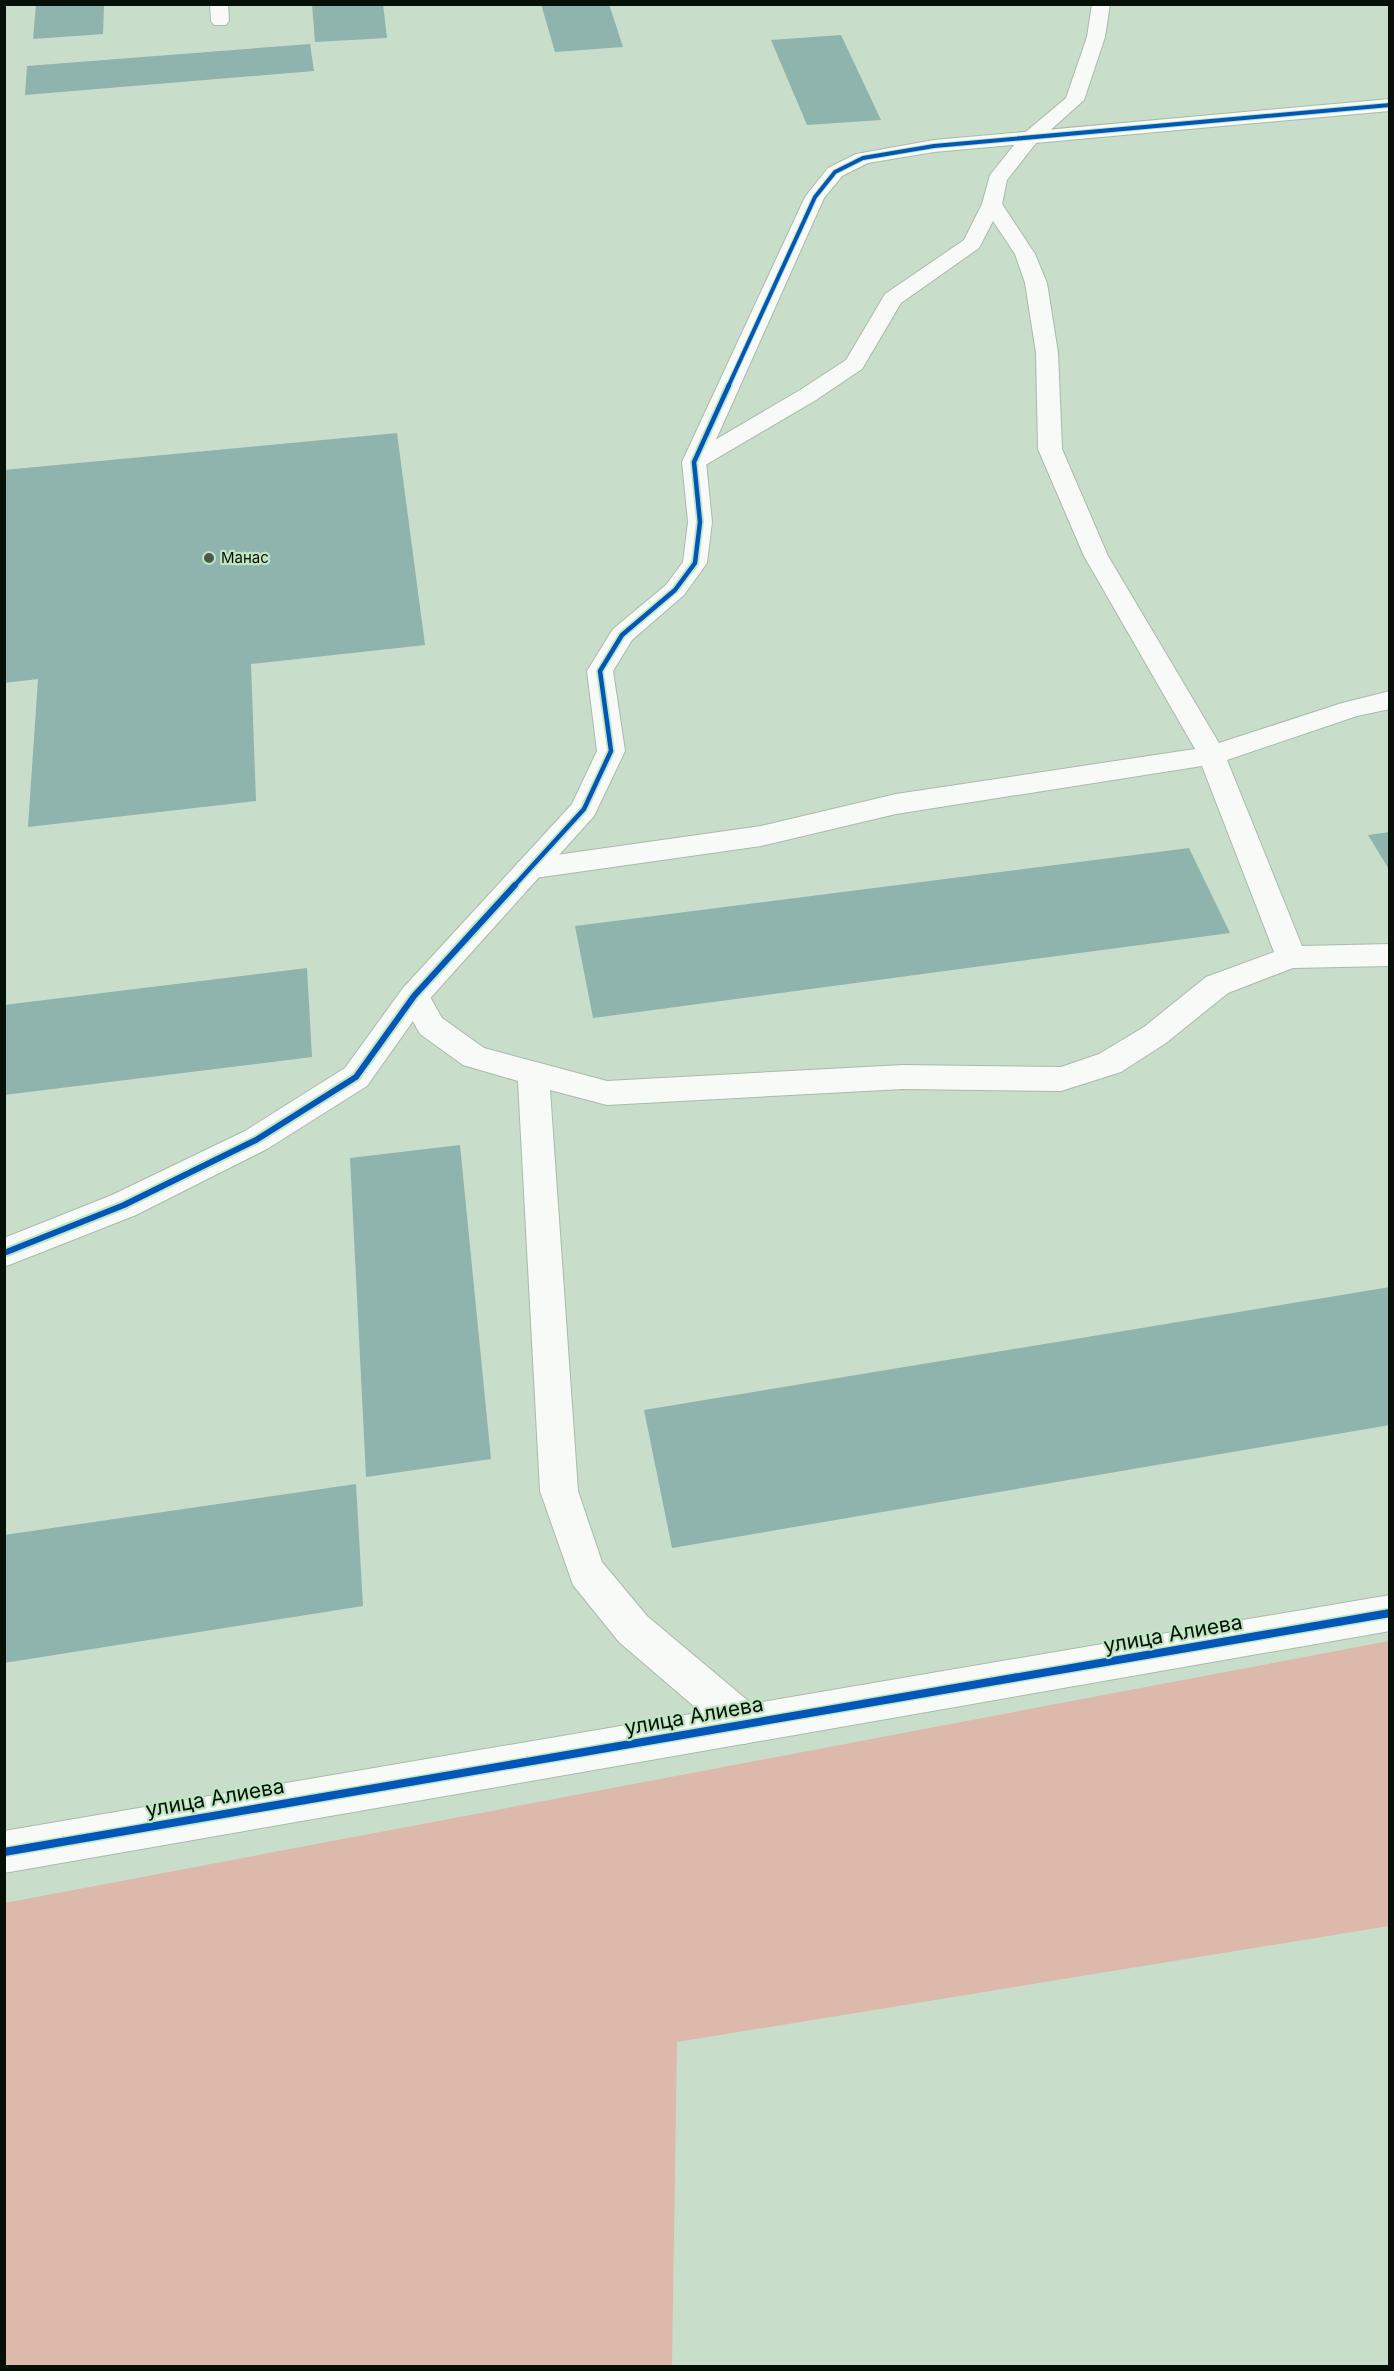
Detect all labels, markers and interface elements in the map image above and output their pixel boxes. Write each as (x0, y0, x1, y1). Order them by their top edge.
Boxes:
place label: Манас (221, 548, 269, 567)
marker: Манас (202, 551, 216, 565)
street label: улица Алиева (1102, 1609, 1244, 1658)
street label: улица Алиева (623, 1691, 765, 1740)
street label: улица Алиева (144, 1773, 286, 1822)

